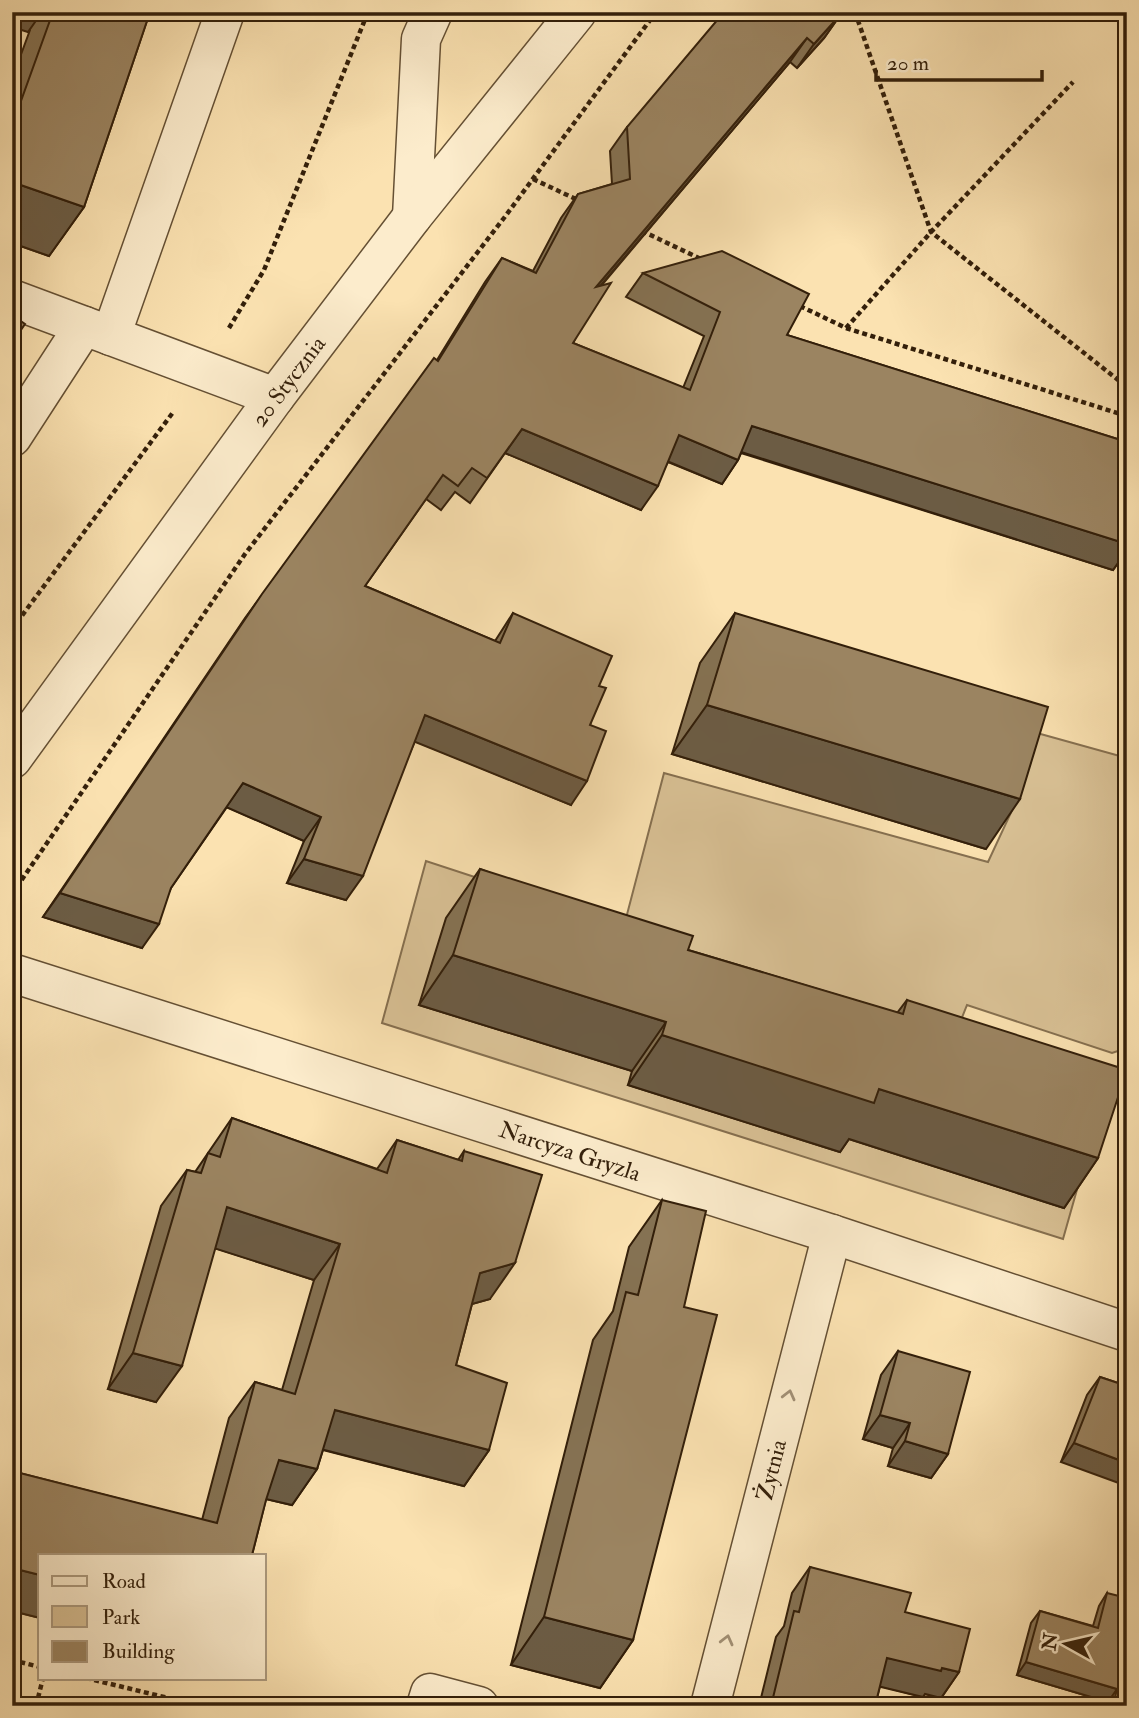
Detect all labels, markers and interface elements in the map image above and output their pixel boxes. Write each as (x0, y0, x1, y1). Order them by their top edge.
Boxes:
scale bar (876, 38, 1043, 82)
text: 20 m (887, 50, 929, 77)
street label: 20 Stycznia (245, 330, 332, 432)
street label: Narcyza Gryzla (495, 1115, 645, 1188)
one-way arrow (781, 1390, 796, 1402)
street label: Żytnia (750, 1436, 793, 1504)
legend (38, 1554, 266, 1680)
text: Road (102, 1568, 147, 1595)
text: Park (102, 1604, 140, 1631)
north arrow (1030, 1610, 1100, 1680)
text: N (1037, 1631, 1063, 1653)
one-way arrow (719, 1634, 733, 1646)
text: Building (102, 1638, 175, 1665)

